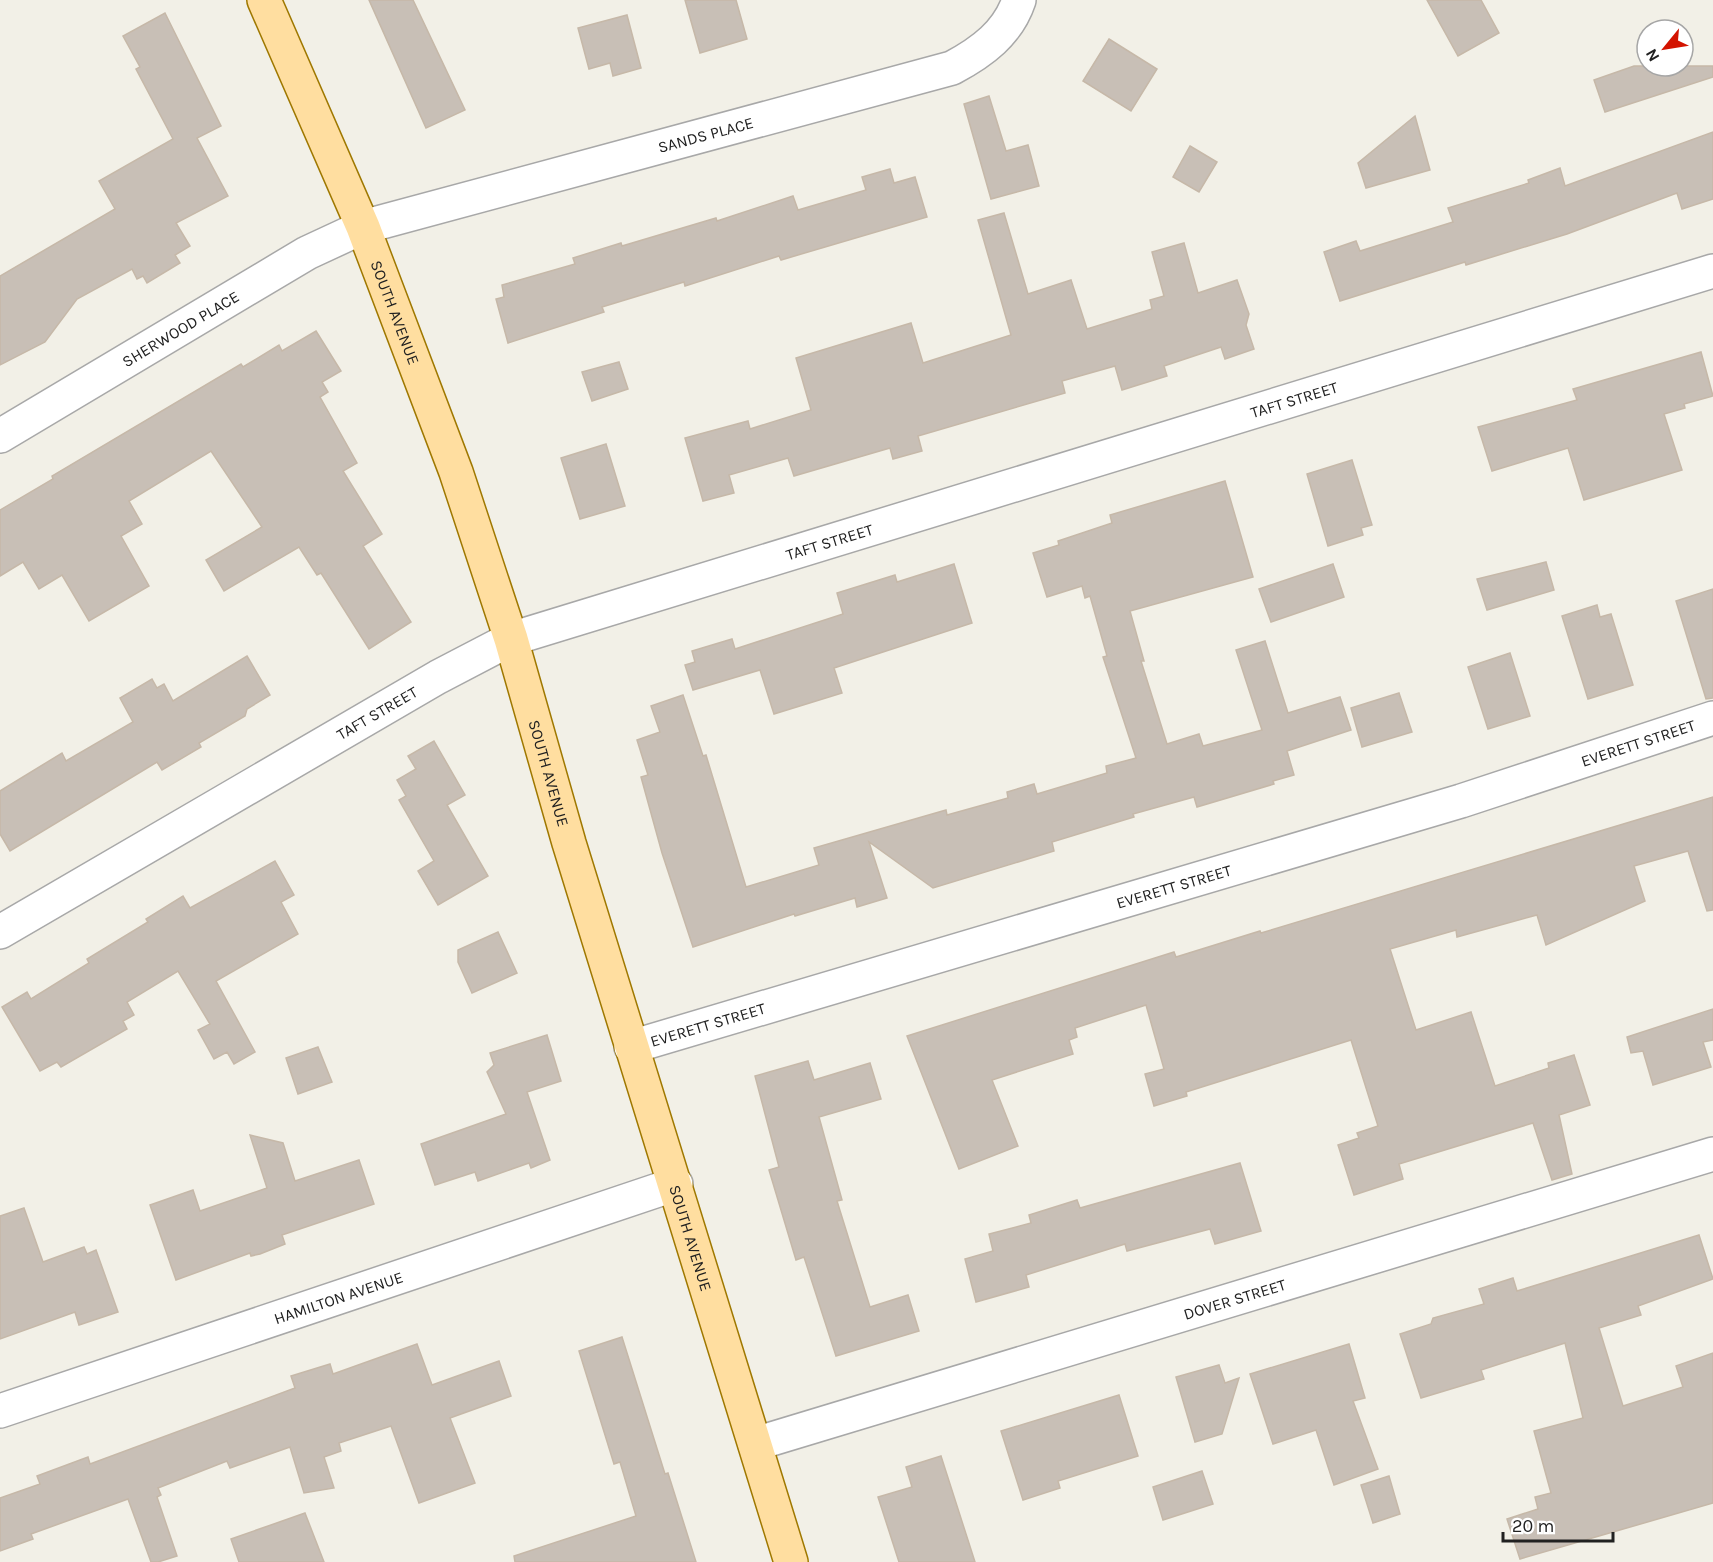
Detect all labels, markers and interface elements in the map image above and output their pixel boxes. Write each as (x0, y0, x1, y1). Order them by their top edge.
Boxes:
north arrow (1635, 18, 1695, 78)
text: N (1641, 46, 1664, 65)
street label: SANDS PLACE (656, 113, 756, 157)
street label: SOUTH AVENUE (367, 258, 423, 367)
street label: SHERWOOD PLACE (119, 287, 243, 371)
street label: TAFT STREET (1248, 377, 1340, 422)
street label: TAFT STREET (783, 520, 875, 564)
street label: TAFT STREET (333, 682, 421, 744)
street label: EVERETT STREET (1579, 716, 1698, 771)
street label: SOUTH AVENUE (524, 718, 573, 829)
street label: EVERETT STREET (1114, 861, 1234, 913)
street label: EVERETT STREET (648, 999, 768, 1051)
street label: SOUTH AVENUE (665, 1183, 716, 1294)
street label: HAMILTON AVENUE (272, 1267, 406, 1328)
street label: DOVER STREET (1181, 1275, 1288, 1324)
scale bar (1503, 1505, 1612, 1543)
text: 20 m (1512, 1515, 1554, 1537)

